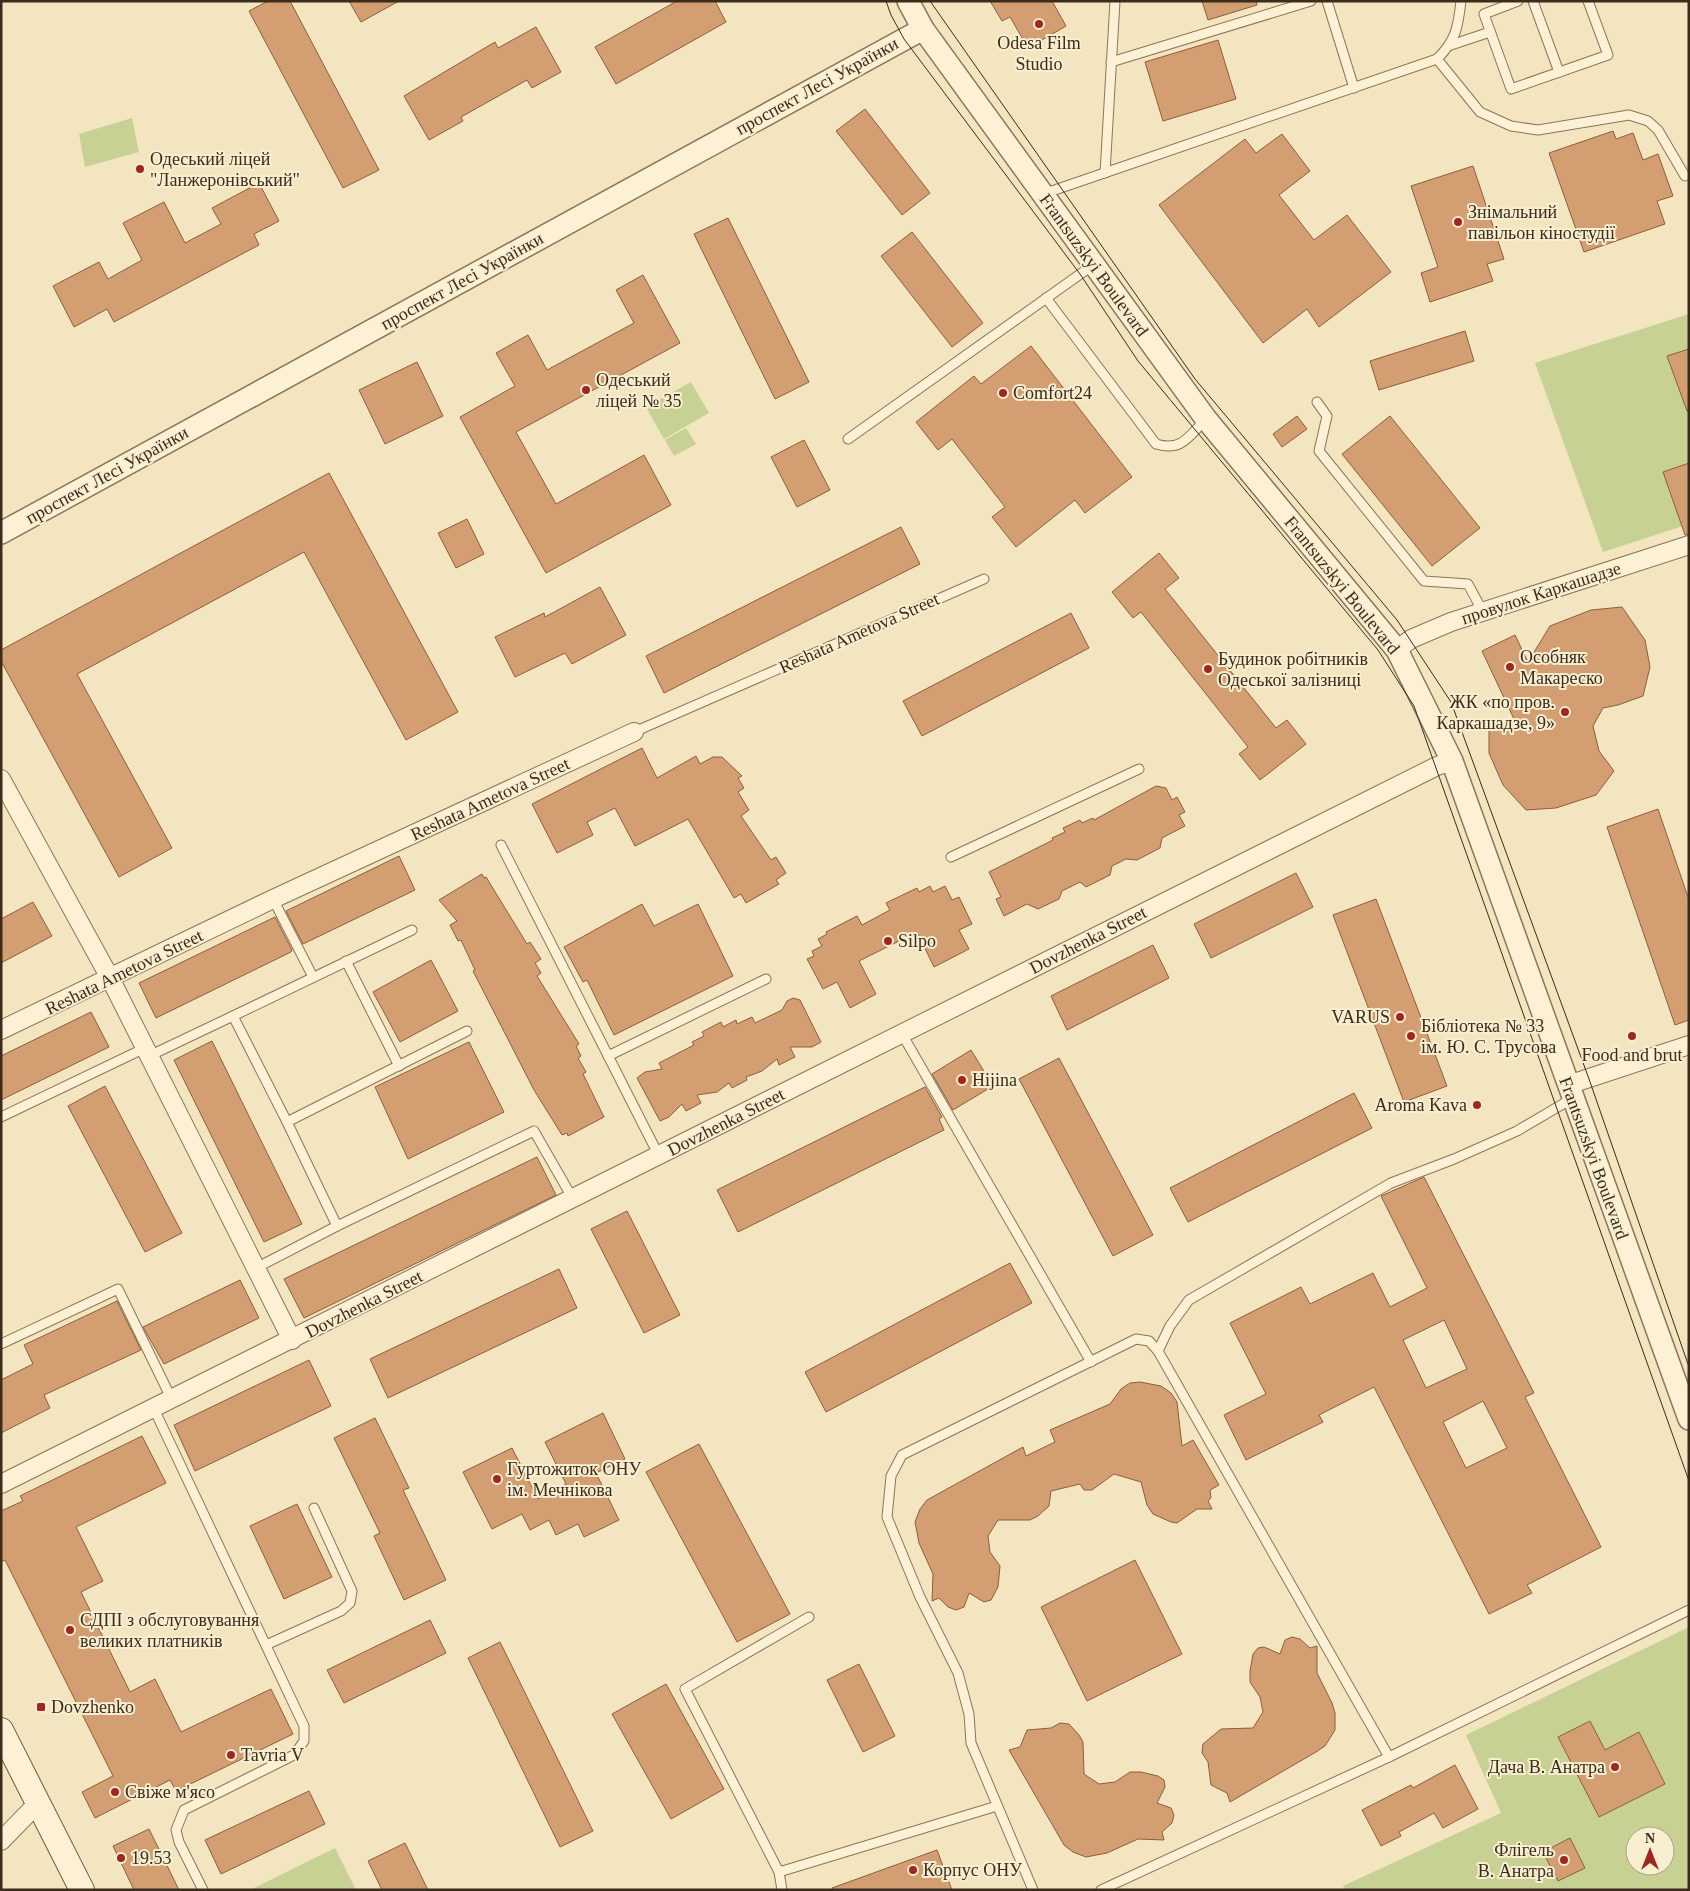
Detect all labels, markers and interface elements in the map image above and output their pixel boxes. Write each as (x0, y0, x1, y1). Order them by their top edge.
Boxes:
marker: Odesa Film Studio (1033, 18, 1045, 30)
street label: проспект Лесі Українки (732, 33, 902, 139)
place label: Odesa Film Studio (997, 33, 1081, 74)
place label: Одеський ліцей "Ланжеронівський" (150, 149, 300, 190)
marker: Одеський ліцей "Ланжеронівський" (134, 163, 146, 175)
street label: Frantsuzskyi Boulevard (1036, 190, 1152, 340)
place label: Знімальний павільон кіностудії (1468, 202, 1615, 243)
marker: Знімальний павільон кіностудії (1452, 216, 1464, 228)
street label: проспект Лесі Українки (377, 228, 547, 334)
place label: Одеський ліцей № 35 (596, 370, 681, 411)
place label: Comfort24 (1013, 383, 1092, 403)
marker: Одеський ліцей № 35 (580, 384, 592, 396)
marker: Comfort24 (997, 387, 1009, 399)
street label: проспект Лесі Українки (22, 422, 192, 528)
street label: Frantsuzskyi Boulevard (1280, 512, 1404, 658)
street label: провулок Каркашадзе (1459, 558, 1623, 628)
street label: Reshata Ametova Street (776, 589, 942, 677)
place label: Особняк Макареско (1520, 647, 1603, 688)
place label: Будинок робітників Одеської залізниці (1218, 649, 1368, 690)
marker: Особняк Макареско (1504, 661, 1516, 673)
marker: Будинок робітників Одеської залізниці (1202, 663, 1214, 675)
place label: ЖК «по пров. Каркашадзе, 9» (1436, 692, 1555, 733)
marker: ЖК «по пров. Каркашадзе, 9» (1559, 706, 1571, 718)
street label: Reshata Ametova Street (407, 753, 573, 845)
street label: Dovzhenka Street (1026, 902, 1150, 978)
street label: Reshata Ametova Street (42, 925, 206, 1019)
place label: Silpo (898, 931, 936, 951)
marker: Silpo (882, 935, 894, 947)
place label: VARUS (1331, 1007, 1390, 1027)
marker: VARUS (1394, 1011, 1406, 1023)
place label: Бібліотека № 33 ім. Ю. С. Трусова (1421, 1016, 1556, 1057)
marker: Бібліотека № 33 ім. Ю. С. Трусова (1405, 1030, 1417, 1042)
marker: Food and brut (1626, 1030, 1638, 1042)
place label: Food and brut (1582, 1045, 1683, 1065)
place label: Hijina (972, 1070, 1017, 1090)
marker: Hijina (956, 1074, 968, 1086)
street label: Frantsuzskyi Boulevard (1555, 1074, 1633, 1242)
street label: Dovzhenka Street (664, 1084, 788, 1160)
place label: Aroma Kava (1375, 1095, 1467, 1115)
marker: Aroma Kava (1471, 1099, 1483, 1111)
street label: Dovzhenka Street (302, 1266, 426, 1342)
place label: Гуртожиток ОНУ ім. Мечнікова (507, 1459, 642, 1500)
marker: Гуртожиток ОНУ ім. Мечнікова (491, 1473, 503, 1485)
place label: СДПІ з обслуговування великих платників (80, 1610, 259, 1651)
marker: СДПІ з обслуговування великих платників (64, 1624, 76, 1636)
place label: Dovzhenko (51, 1697, 134, 1717)
marker: Dovzhenko (35, 1701, 47, 1713)
place label: Tavria V (241, 1745, 304, 1765)
marker: Tavria V (225, 1749, 237, 1761)
place label: Дача В. Анатра (1488, 1757, 1605, 1777)
marker: Дача В. Анатра (1609, 1761, 1621, 1773)
place label: Свіже м'ясо (125, 1782, 215, 1802)
marker: Свіже м'ясо (109, 1786, 121, 1798)
north arrow (1625, 1826, 1675, 1876)
text: N (1645, 1831, 1655, 1846)
place label: Флігель В. Анатра (1478, 1840, 1554, 1881)
place label: 19.53 (131, 1848, 172, 1868)
marker: 19.53 (115, 1852, 127, 1864)
marker: Флігель В. Анатра (1558, 1854, 1570, 1866)
place label: Корпус ОНУ (923, 1860, 1022, 1880)
marker: Корпус ОНУ (907, 1864, 919, 1876)

